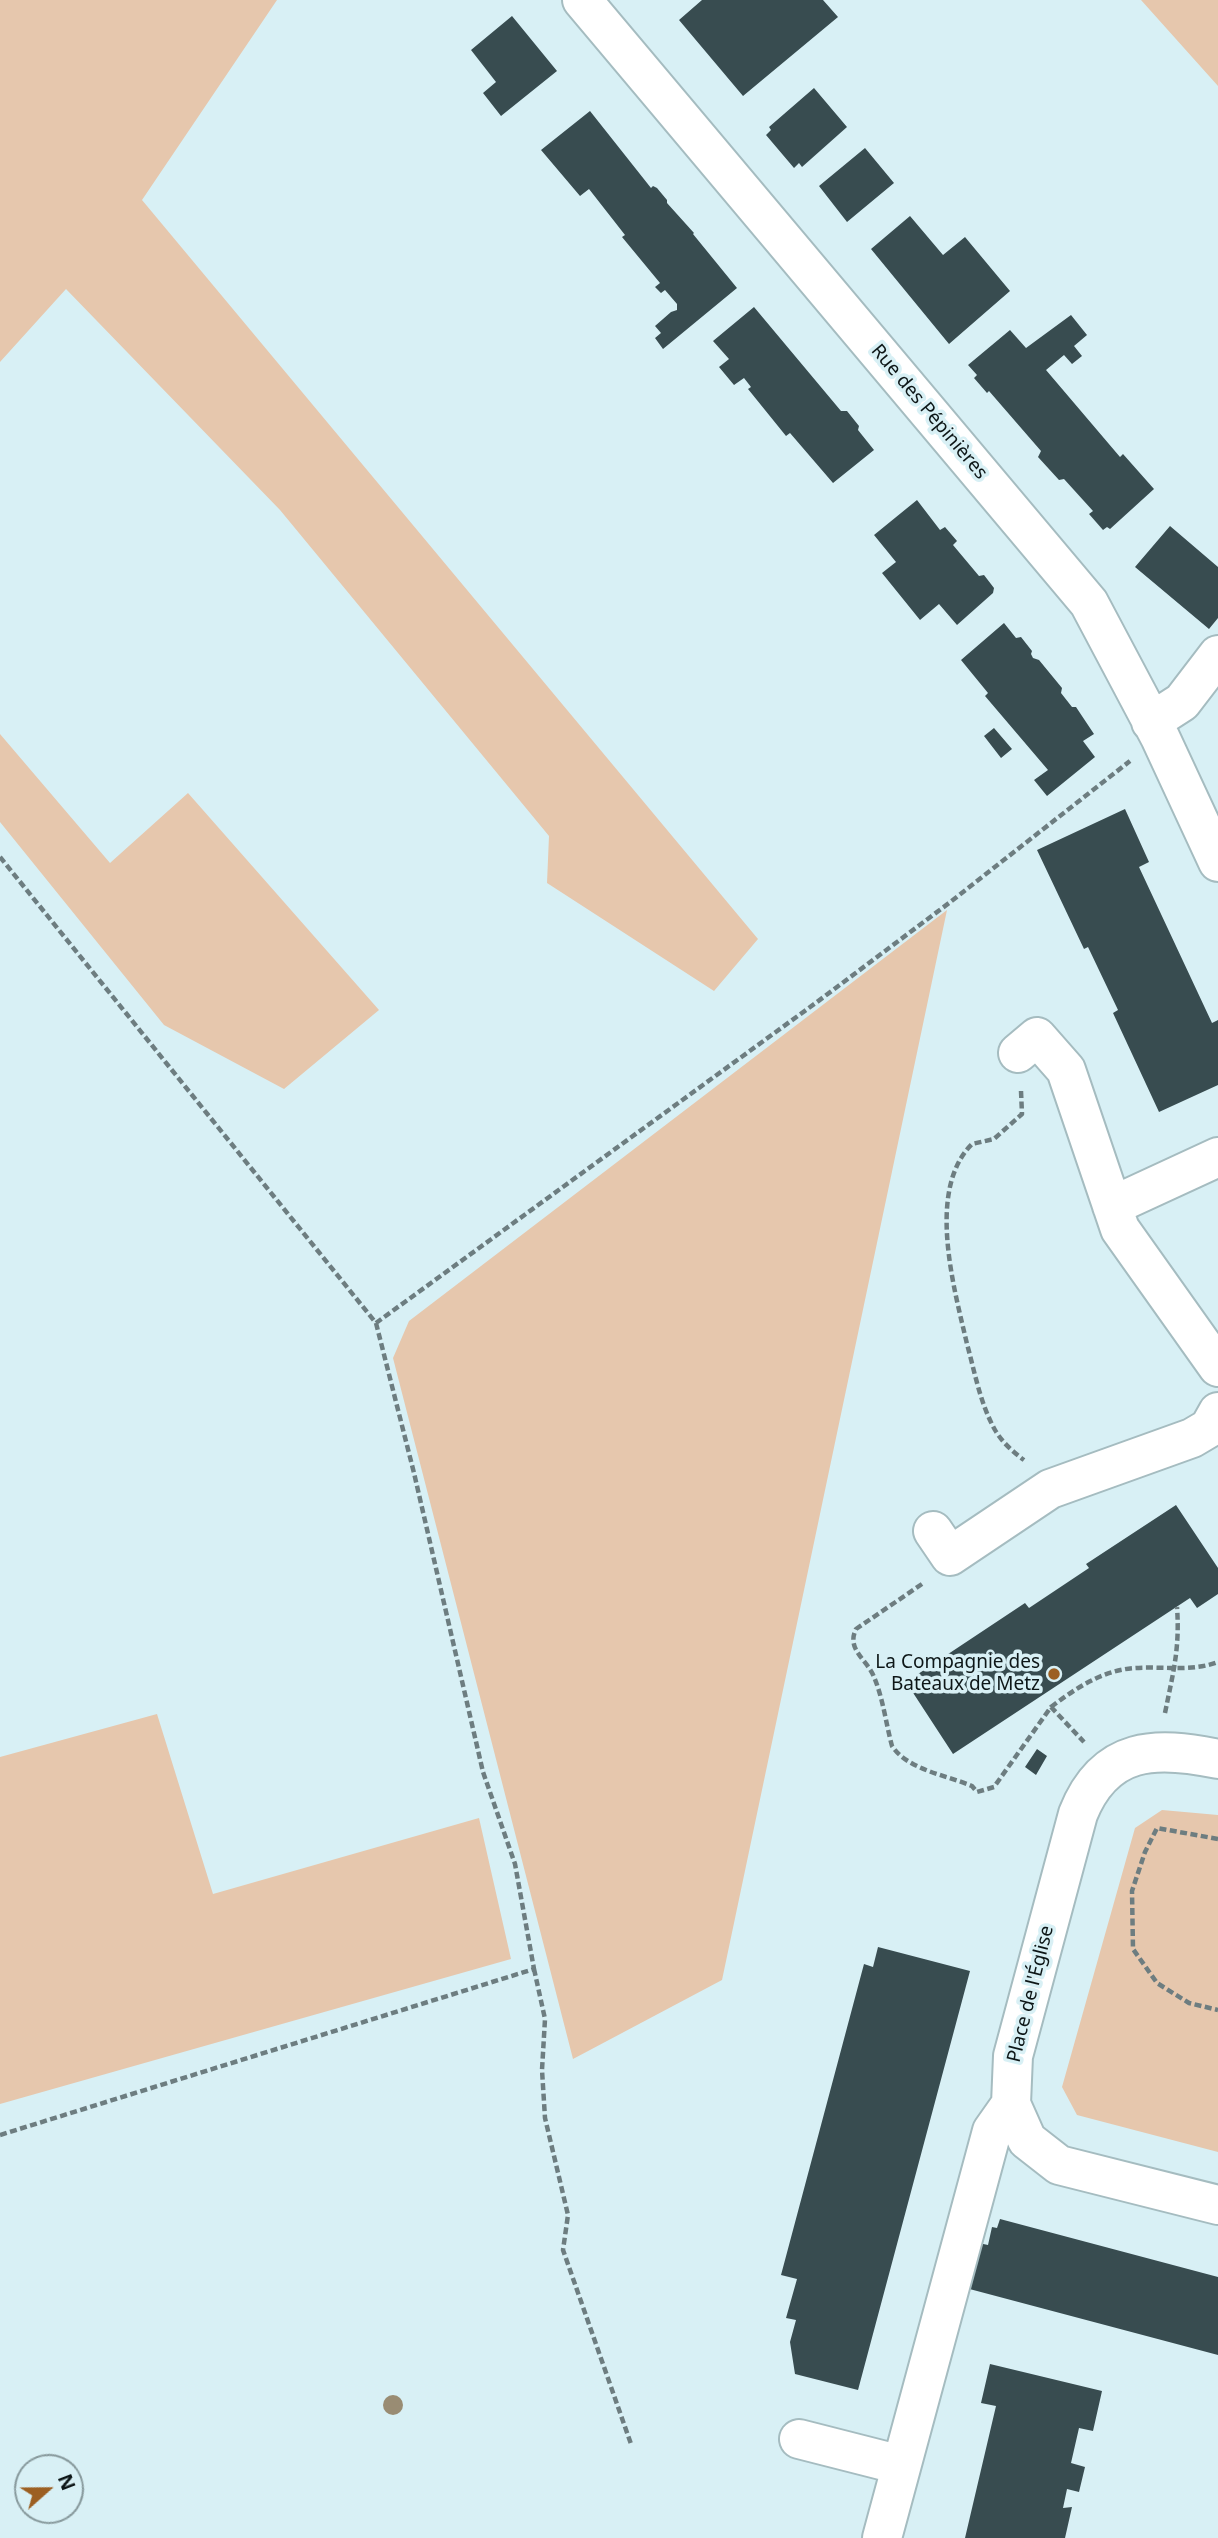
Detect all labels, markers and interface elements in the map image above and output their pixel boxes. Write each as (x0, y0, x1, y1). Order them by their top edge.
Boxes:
street label: Rue des Pépinières (866, 340, 992, 484)
place label: La Compagnie des Bateaux de Metz (875, 1652, 1040, 1696)
marker: La Compagnie des Bateaux de Metz (1046, 1666, 1062, 1682)
street label: Place de l'Église (1003, 1923, 1059, 2065)
north arrow (14, 2454, 84, 2524)
text: N (52, 2470, 82, 2494)

